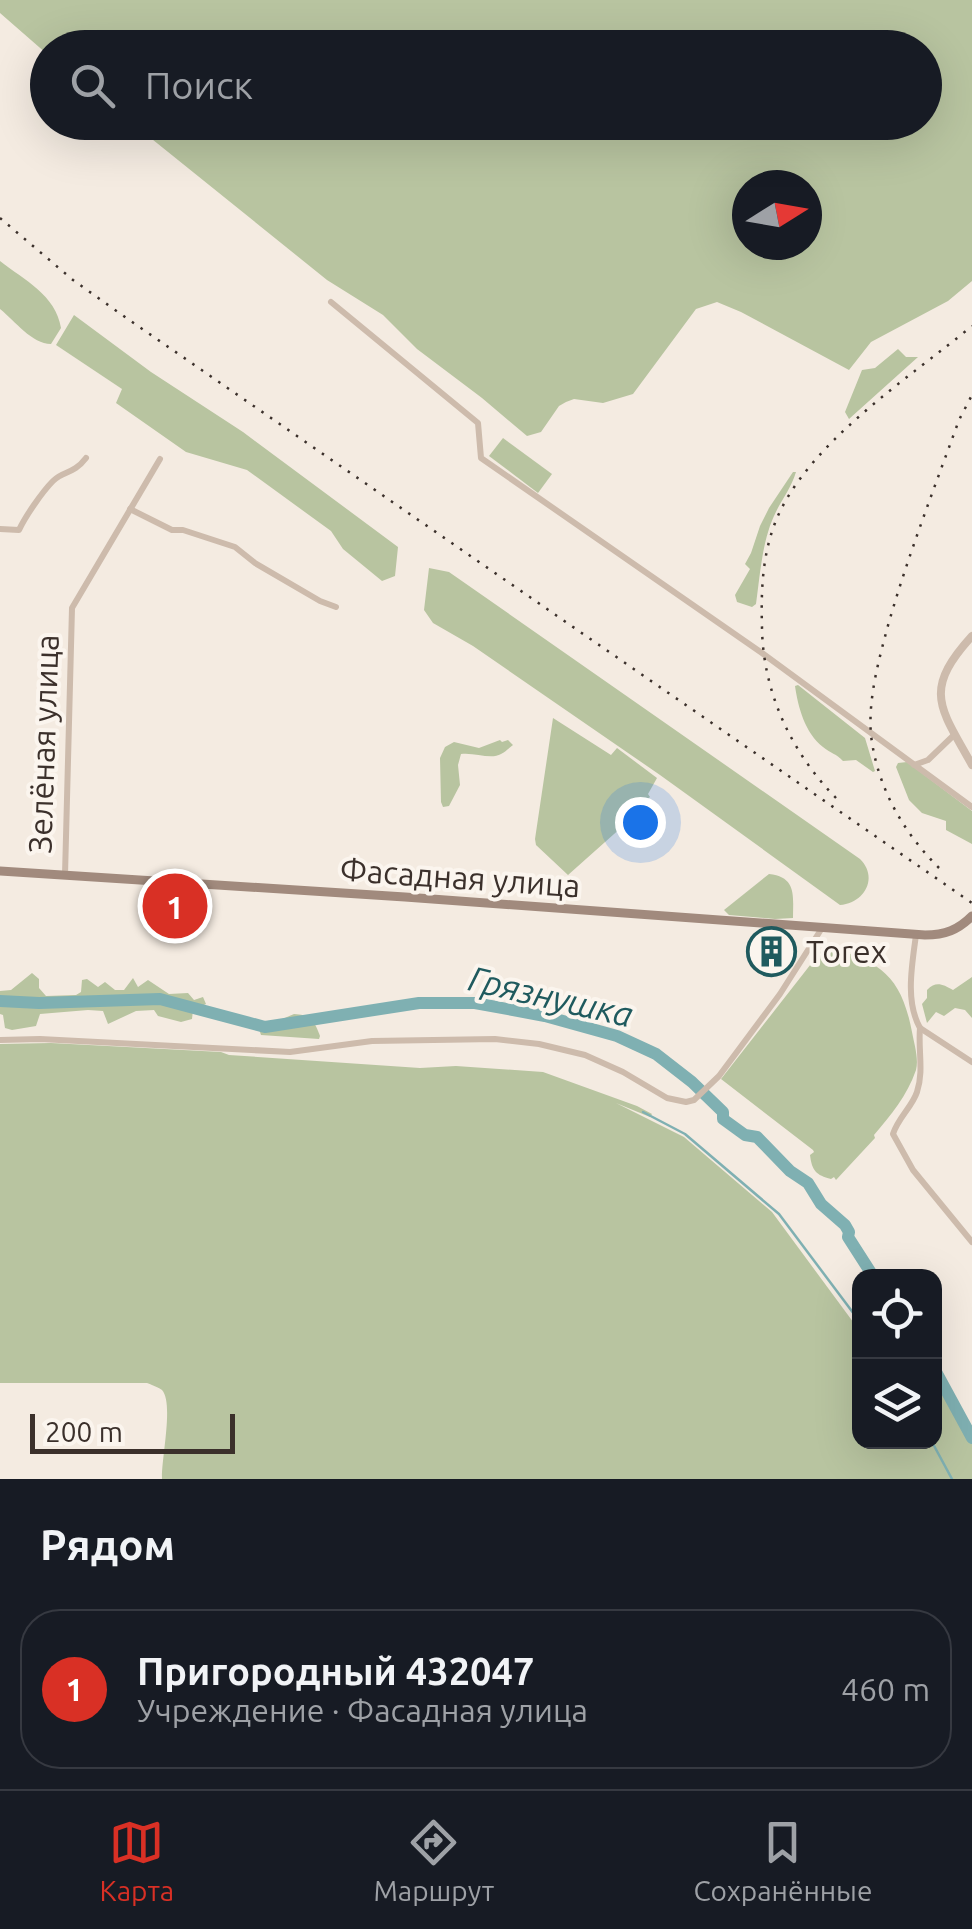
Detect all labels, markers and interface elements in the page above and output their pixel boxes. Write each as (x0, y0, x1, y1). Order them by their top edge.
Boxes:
search box (30, 30, 942, 140)
icon: search (65, 58, 120, 113)
text: Поиск (145, 64, 253, 106)
north arrow (732, 170, 822, 260)
street label: Зелёная улица (21, 634, 65, 854)
your location (615, 797, 666, 848)
street label: Фасадная улица (338, 851, 582, 903)
pin: 1 (142, 868, 208, 944)
building icon: Torex (745, 925, 797, 977)
place label: Torex (806, 933, 887, 969)
water label: Грязнушка (465, 958, 637, 1034)
map controls (852, 1269, 942, 1449)
button: locate (852, 1269, 942, 1359)
button: layers (852, 1359, 942, 1449)
scale bar (30, 1409, 235, 1454)
text: 200 m (45, 1416, 123, 1447)
text: Рядом (40, 1521, 175, 1568)
text: Пригородный 432047 (137, 1650, 534, 1692)
text: 1 (65, 1671, 84, 1707)
text: 460 m (841, 1671, 930, 1707)
text: Учреждение · Фасадная улица (137, 1692, 588, 1728)
tab: Карта (100, 1815, 174, 1906)
tab: Маршрут (373, 1815, 494, 1906)
tab: Сохранённые (693, 1815, 872, 1906)

